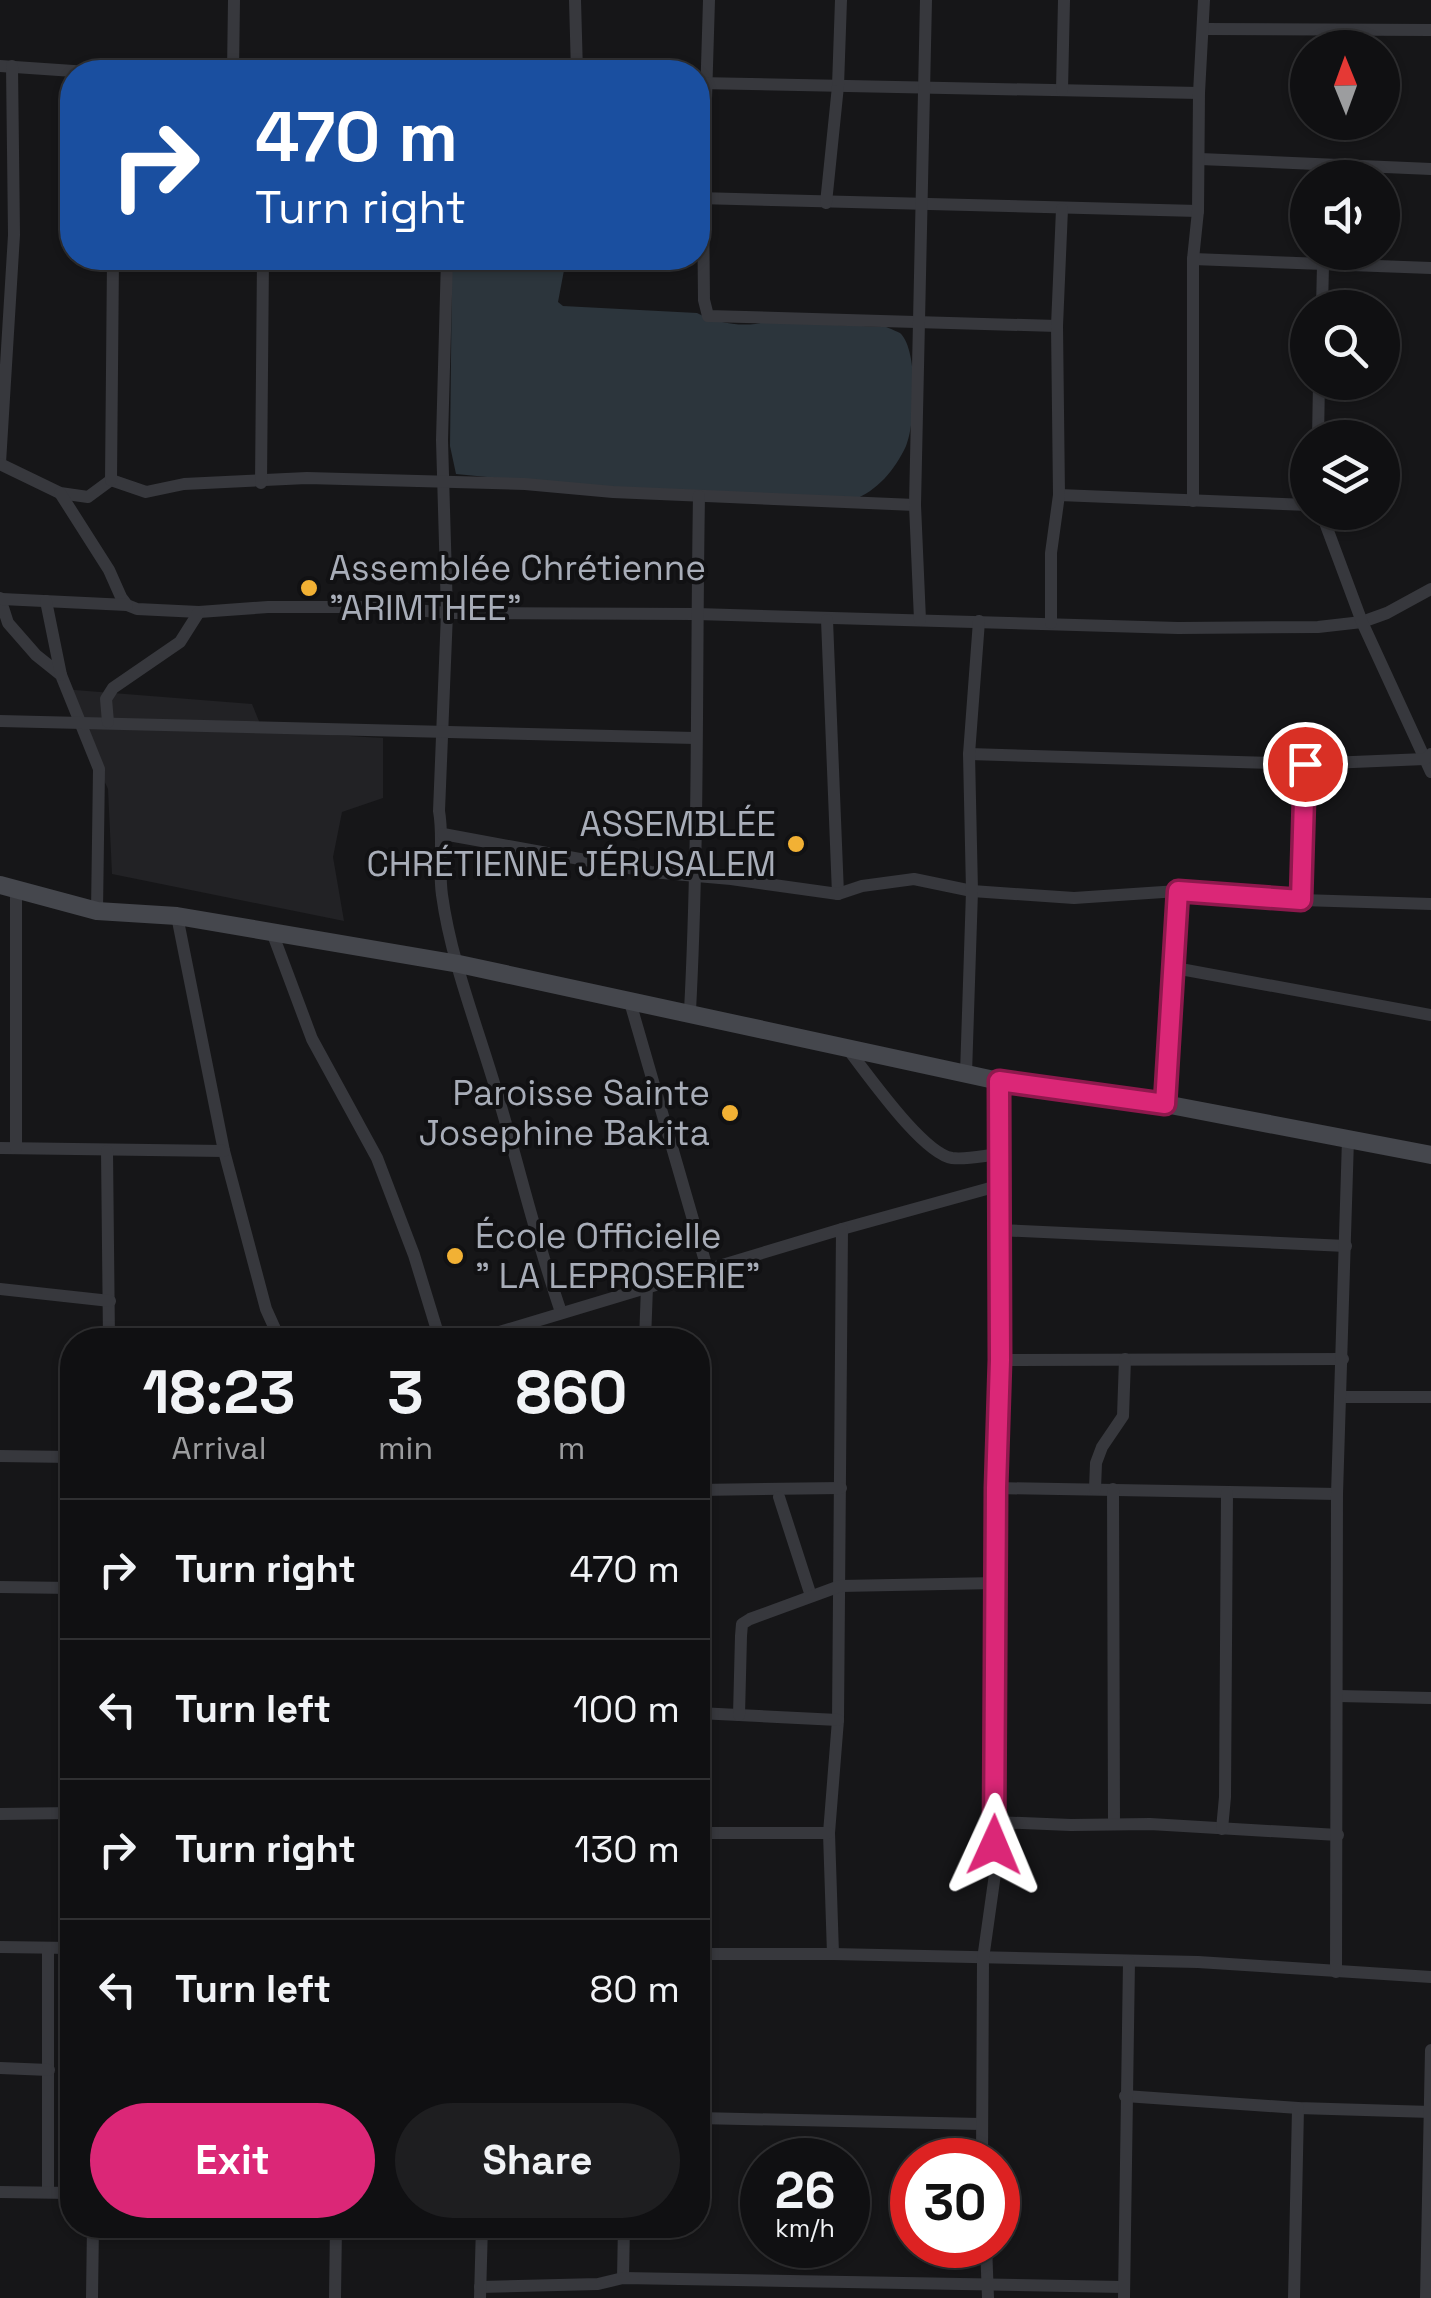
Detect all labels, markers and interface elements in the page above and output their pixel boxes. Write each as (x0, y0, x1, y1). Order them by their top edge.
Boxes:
north arrow (1290, 30, 1400, 140)
map controls (1290, 30, 1400, 530)
text: 470 m (255, 92, 458, 181)
icon: right (90, 100, 220, 230)
button: sound (1290, 160, 1400, 270)
text: Turn right (255, 179, 466, 236)
button: search (1290, 290, 1400, 400)
button: layers (1290, 420, 1400, 530)
place label: Assemblée Chrétienne "ARIMTHEE" (329, 546, 706, 630)
marker: Assemblée Chrétienne "ARIMTHEE" (298, 577, 320, 599)
pin (1263, 722, 1348, 807)
icon: arrive (1278, 737, 1333, 792)
place label: ASSEMBLÉE CHRÉTIENNE JÉRUSALEM (366, 802, 776, 886)
marker: ASSEMBLÉE CHRÉTIENNE JÉRUSALEM (785, 833, 807, 855)
place label: Paroisse Sainte Josephine Bakita (419, 1071, 710, 1155)
marker: Paroisse Sainte Josephine Bakita (719, 1102, 741, 1124)
place label: École Officielle " LA LEPROSERIE" (475, 1214, 760, 1298)
marker: École Officielle " LA LEPROSERIE" (444, 1245, 466, 1267)
text: 18:23 (142, 1354, 296, 1431)
text: 3 (387, 1354, 424, 1431)
text: 860 (516, 1354, 627, 1431)
text: Arrival (171, 1428, 267, 1468)
text: min (378, 1428, 433, 1468)
text: m (558, 1428, 585, 1468)
icon: right (90, 1542, 145, 1597)
text: Turn right (175, 1545, 356, 1593)
text: 470 m (570, 1545, 680, 1593)
icon: left (90, 1682, 145, 1737)
text: Turn left (175, 1685, 331, 1733)
text: 100 m (573, 1685, 680, 1733)
position arrow (942, 1793, 1046, 1897)
icon: right (90, 1822, 145, 1877)
text: Turn right (175, 1825, 356, 1873)
text: 130 m (574, 1825, 680, 1873)
icon: left (90, 1962, 145, 2017)
text: Turn left (175, 1965, 331, 2013)
text: 80 m (590, 1965, 680, 2013)
button: Exit (90, 2103, 375, 2218)
button: Share (395, 2103, 680, 2218)
speed limit sign: 30 (890, 2138, 1020, 2268)
text: 26 (775, 2159, 835, 2223)
text: km/h (775, 2212, 835, 2244)

